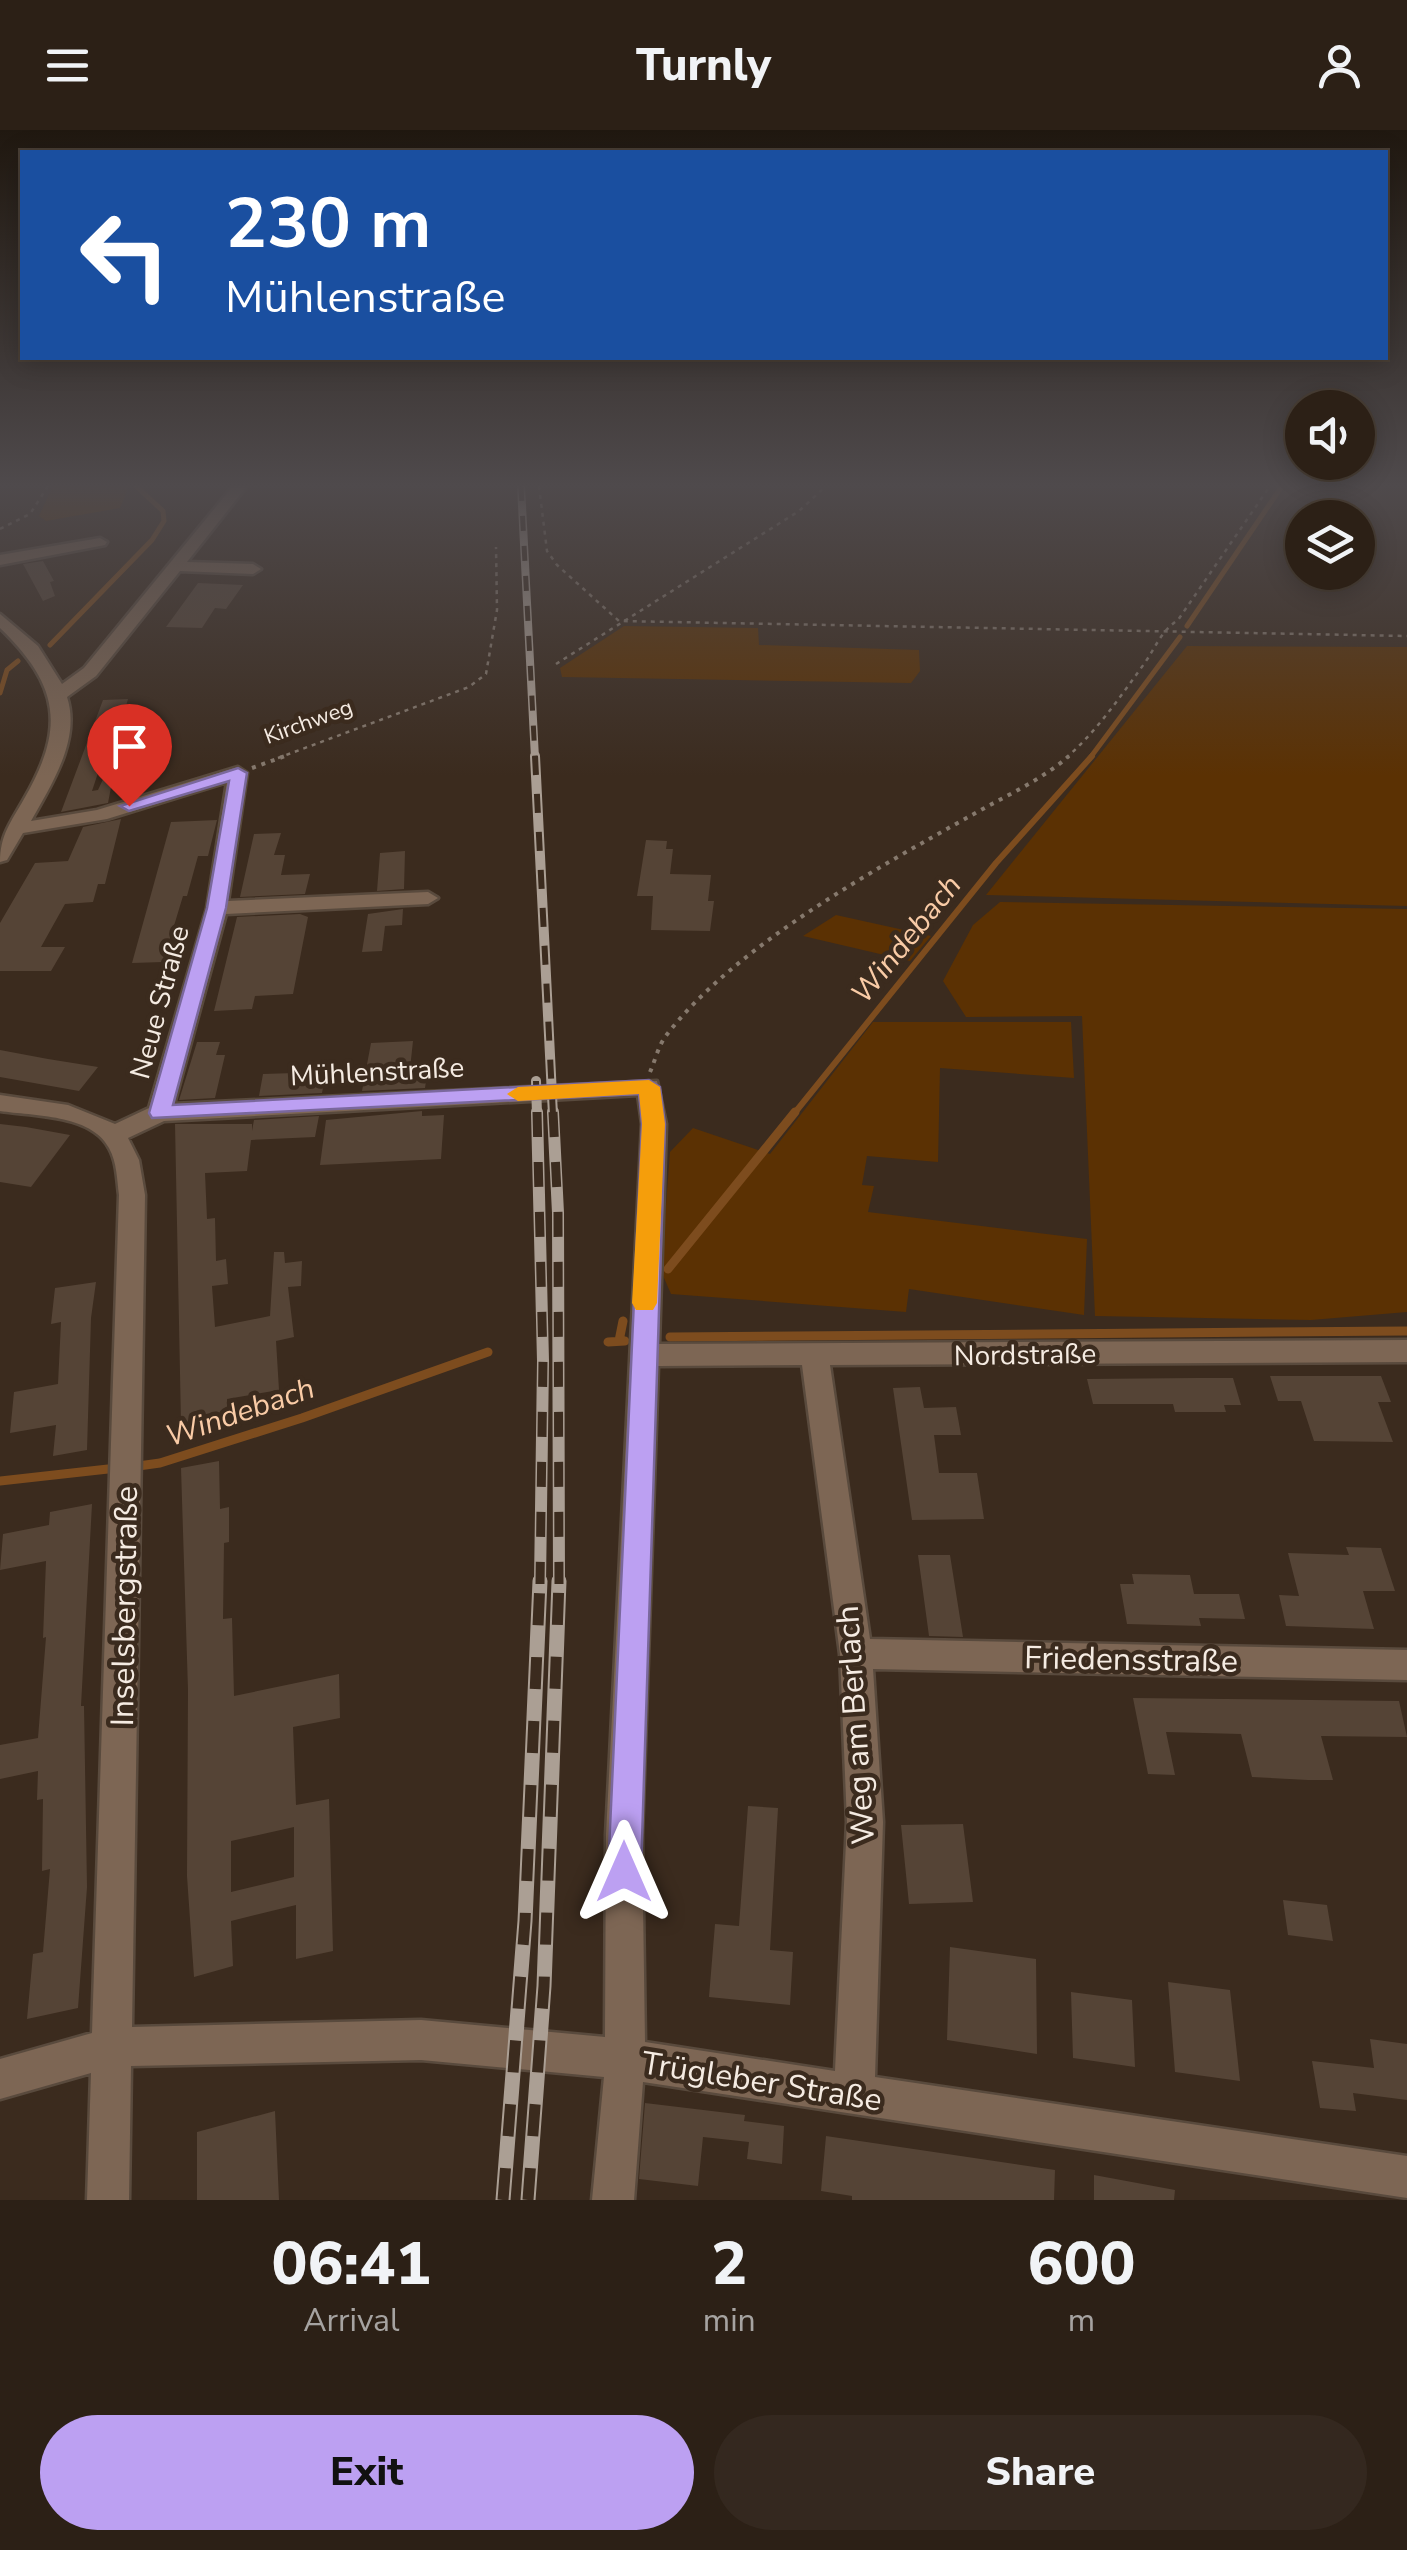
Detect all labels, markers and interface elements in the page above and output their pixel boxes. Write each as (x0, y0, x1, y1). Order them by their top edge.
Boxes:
text: Turnly (636, 35, 771, 96)
icon: menu (40, 38, 95, 93)
icon: person (1312, 38, 1367, 93)
text: 230 m (225, 176, 431, 272)
icon: left (60, 190, 190, 320)
text: Mühlenstraße (225, 267, 505, 328)
map controls (1285, 390, 1375, 590)
button: sound (1285, 390, 1375, 480)
button: layers (1285, 500, 1375, 590)
street label: Kirchweg (260, 692, 357, 752)
pin (87, 704, 172, 807)
icon: arrive (102, 719, 157, 774)
water label: Windebach (842, 866, 971, 1012)
street label: Neue Straße (121, 921, 199, 1083)
street label: Mühlenstraße (289, 1048, 465, 1096)
street label: Nordstraße (953, 1335, 1097, 1375)
water label: Windebach (160, 1368, 320, 1457)
street label: Inselsbergstraße (101, 1485, 148, 1727)
street label: Weg am Berlach (826, 1604, 885, 1846)
street label: Friedensstraße (1024, 1636, 1238, 1683)
position arrow (572, 1820, 676, 1924)
street label: Trügleber Straße (639, 2041, 885, 2122)
text: 06:41 (272, 2223, 431, 2305)
text: 2 (711, 2223, 747, 2305)
text: 600 (1027, 2223, 1135, 2305)
text: Arrival (303, 2299, 400, 2342)
text: min (703, 2299, 756, 2342)
text: m (1068, 2299, 1095, 2342)
button: Exit (40, 2415, 694, 2530)
button: Share (714, 2415, 1367, 2530)

